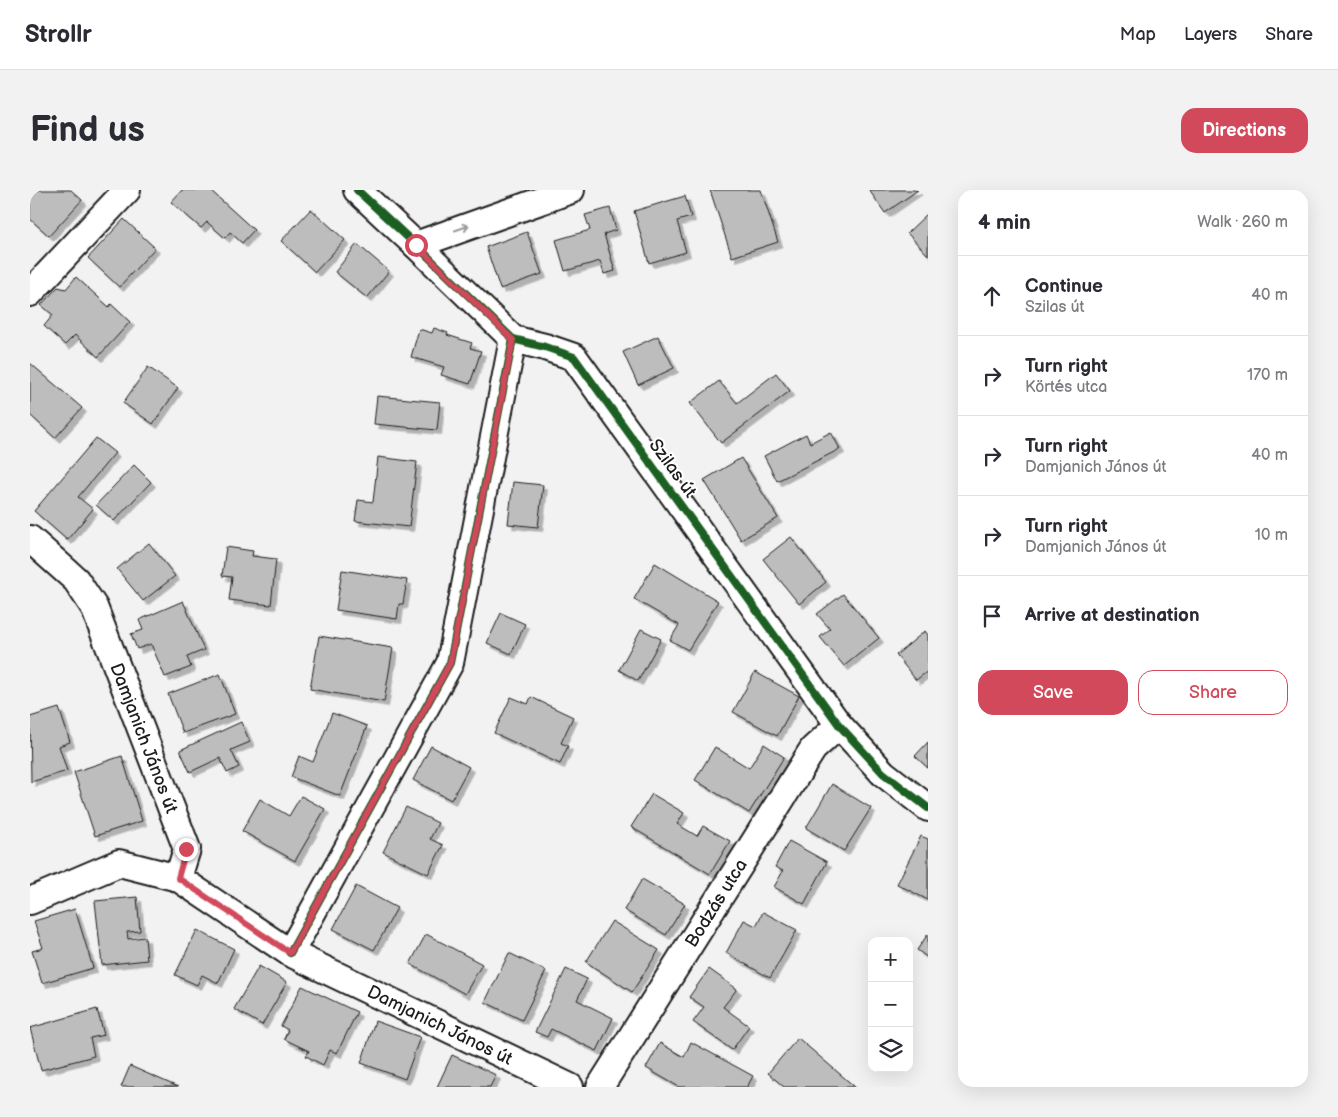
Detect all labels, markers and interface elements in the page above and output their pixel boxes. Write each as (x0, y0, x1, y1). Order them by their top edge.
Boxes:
text: Strollr (25, 20, 92, 49)
text: Map (1120, 24, 1156, 45)
text: Layers (1184, 24, 1237, 45)
text: Share (1265, 24, 1313, 45)
button: Directions (1181, 108, 1308, 153)
text: Find us (30, 109, 145, 152)
text: 4 min (978, 210, 1031, 235)
text: Walk · 260 m (1197, 213, 1288, 232)
one-way arrow (454, 223, 470, 233)
route start (405, 234, 428, 257)
text: Continue (1025, 275, 1103, 298)
icon: ahead (978, 282, 1006, 310)
text: 40 m (1251, 286, 1288, 305)
text: Szilas út (1025, 298, 1085, 317)
text: Turn right (1025, 355, 1108, 378)
icon: right (978, 362, 1006, 390)
text: 170 m (1247, 366, 1288, 385)
text: Körtés utca (1025, 378, 1107, 397)
street label: Szilas út (644, 435, 701, 502)
text: Turn right (1025, 435, 1108, 458)
icon: right (978, 442, 1006, 470)
text: 40 m (1251, 446, 1288, 465)
text: Damjanich János út (1025, 458, 1166, 477)
text: Turn right (1025, 515, 1108, 538)
icon: right (978, 522, 1006, 550)
text: 10 m (1255, 526, 1288, 545)
text: Damjanich János út (1025, 538, 1166, 557)
icon: arrive (978, 602, 1006, 630)
text: Arrive at destination (1025, 604, 1200, 627)
street label: Damjanich János út (105, 660, 182, 817)
button: Save (978, 670, 1128, 715)
button: Share (1138, 670, 1288, 715)
route end (175, 838, 198, 861)
street label: Bodzás utca (681, 855, 752, 951)
map controls (868, 937, 913, 1072)
button: + (868, 937, 913, 982)
street label: Damjanich János út (364, 981, 516, 1070)
button: − (868, 982, 913, 1027)
button: layers (868, 1027, 913, 1072)

